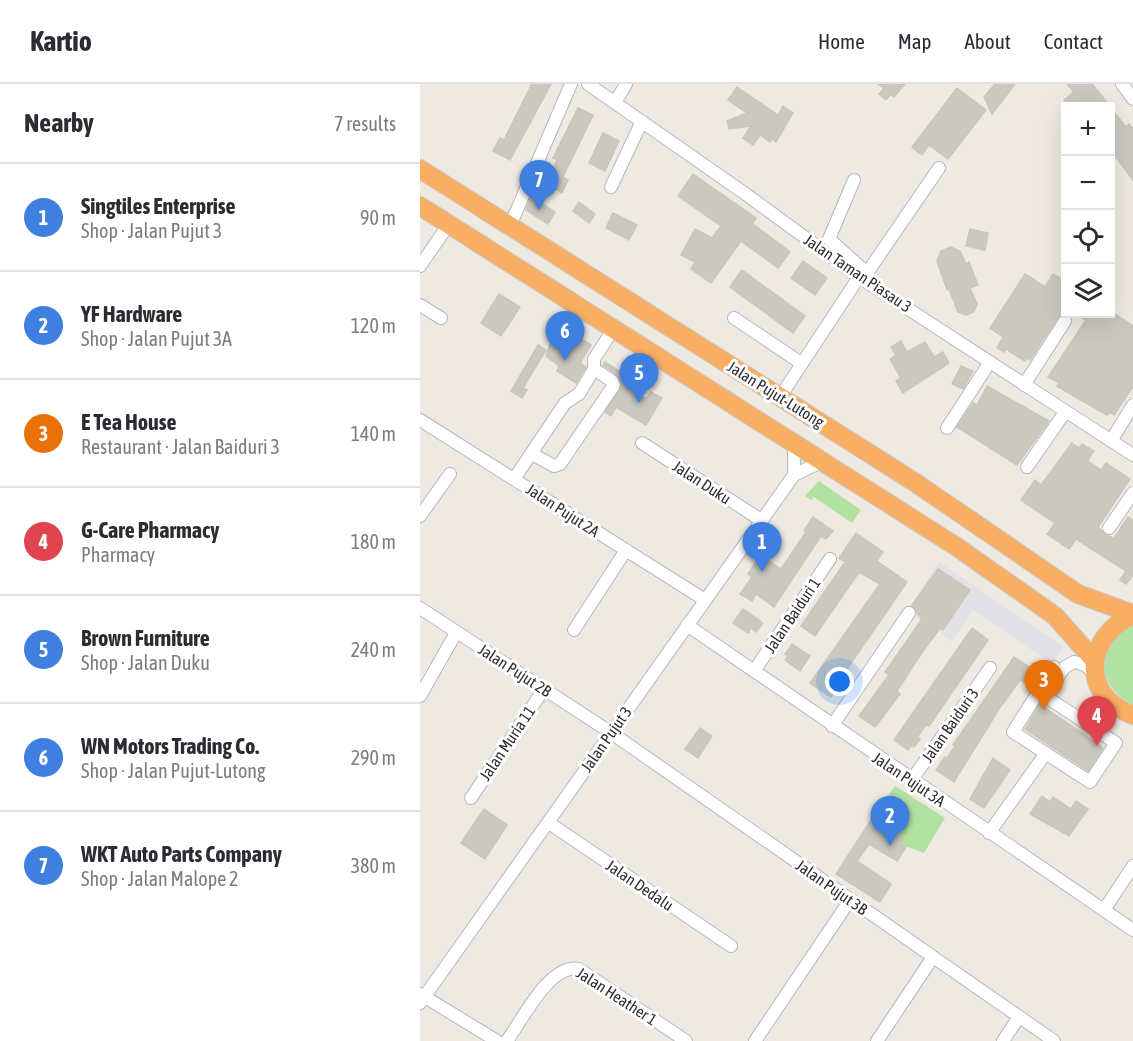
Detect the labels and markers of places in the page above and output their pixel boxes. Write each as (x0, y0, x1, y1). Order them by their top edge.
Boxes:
pin: 7 (520, 160, 558, 210)
pin: 6 (546, 312, 584, 361)
pin: 5 (620, 354, 658, 403)
pin: 1 (742, 522, 782, 572)
pin: 3 (1024, 660, 1064, 710)
pin: 4 (1078, 696, 1116, 746)
pin: 2 (870, 796, 910, 846)

